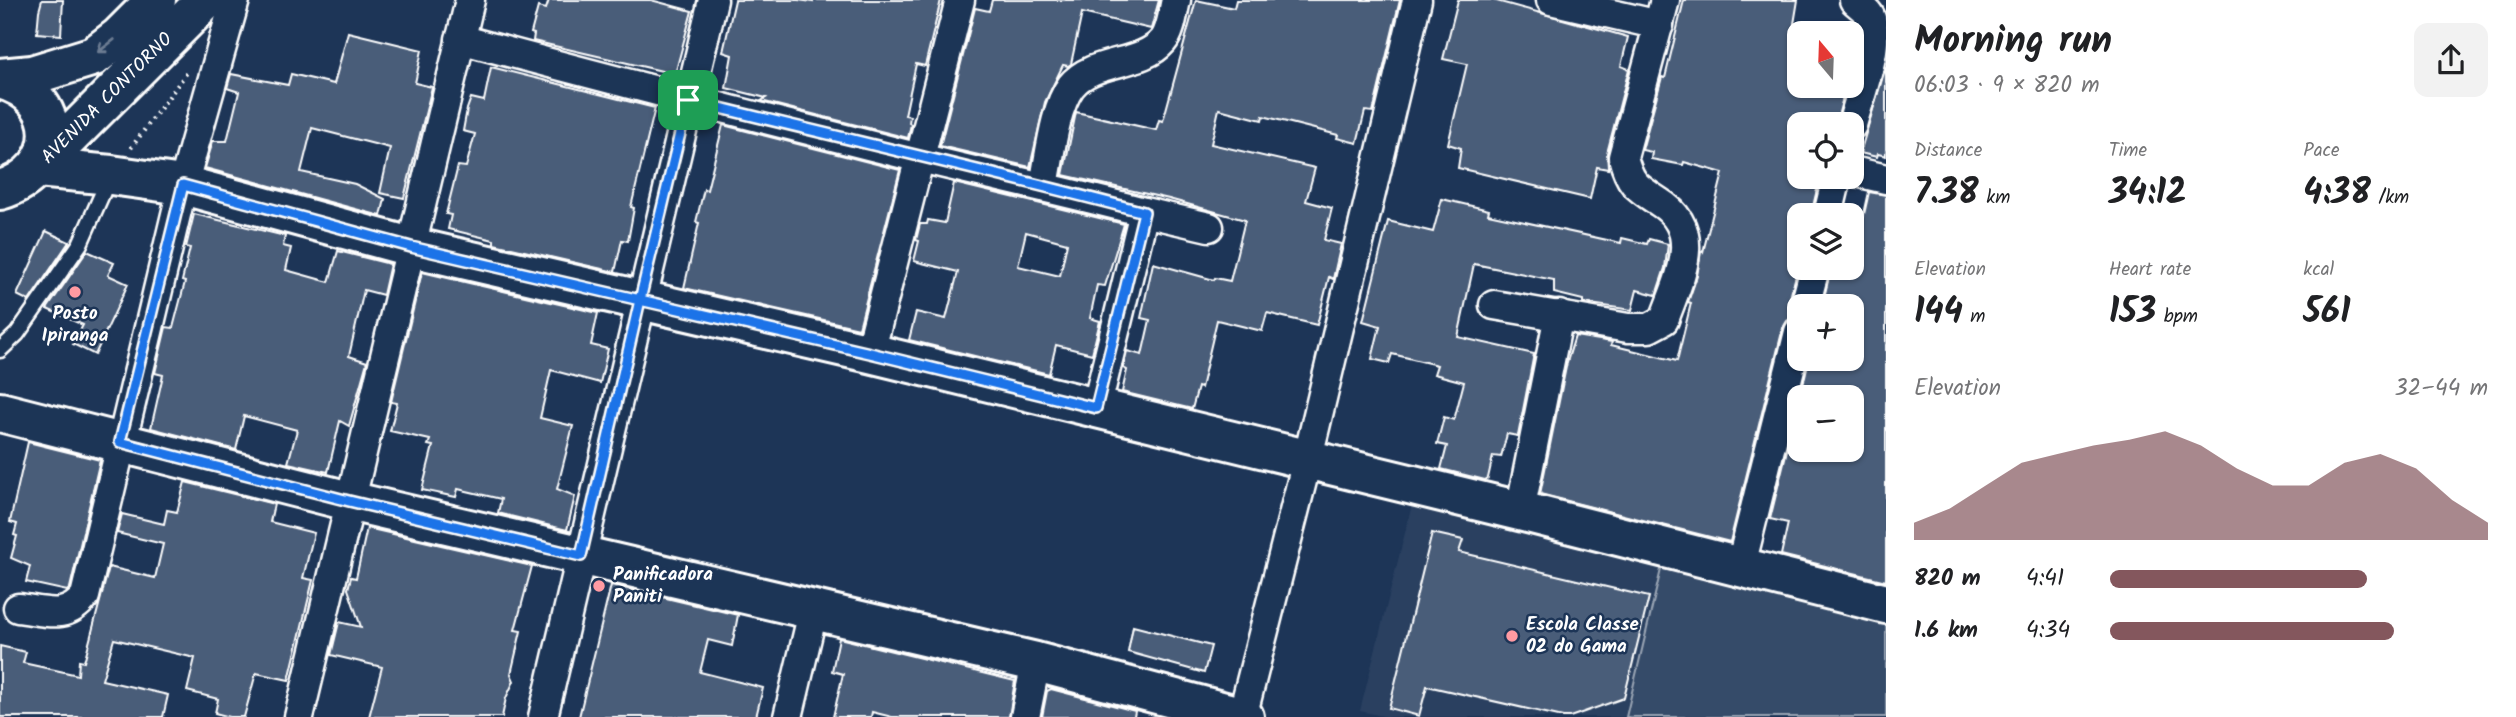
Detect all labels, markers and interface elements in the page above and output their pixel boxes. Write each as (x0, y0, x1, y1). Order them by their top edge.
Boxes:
text: Morning run (1914, 12, 2112, 72)
north arrow (1787, 21, 1864, 98)
map controls (1787, 21, 1864, 462)
button: share (2414, 23, 2488, 97)
street label: AVENIDA CONTORNO (34, 25, 181, 172)
one-way arrow (98, 39, 116, 54)
text: 06:03 · 9 × 820 m (1914, 68, 2100, 104)
pin (658, 70, 718, 130)
icon: arrive (669, 81, 707, 119)
button: locate (1787, 112, 1864, 189)
text: Distance (1914, 136, 1982, 166)
text: Time (2109, 136, 2147, 166)
text: Pace (2303, 136, 2340, 166)
text: 7.38 (1914, 166, 1979, 222)
text: 34:12 (2109, 166, 2186, 222)
text: 4:38 (2303, 166, 2371, 222)
text: km (1979, 183, 2010, 213)
text: /km (2371, 183, 2409, 213)
button: layers (1787, 203, 1864, 280)
text: Elevation (1914, 255, 1986, 285)
text: Heart rate (2109, 255, 2191, 285)
text: kcal (2303, 255, 2334, 285)
marker: Posto Ipiranga (67, 284, 83, 300)
text: 144 (1914, 285, 1963, 341)
text: 153 (2109, 285, 2156, 341)
text: 561 (2303, 285, 2351, 341)
button: + (1787, 294, 1864, 371)
place label: Posto Ipiranga (42, 299, 109, 351)
text: m (1963, 302, 1985, 332)
text: bpm (2156, 302, 2198, 332)
text: Elevation (1914, 371, 2001, 407)
text: 32–44 m (2395, 371, 2488, 407)
button: − (1787, 385, 1864, 462)
place label: Panificadora Paniti (613, 560, 713, 612)
text: 820 m (1914, 561, 1980, 597)
text: 4:41 (2026, 561, 2064, 597)
marker: Panificadora Paniti (591, 578, 607, 594)
place label: Escola Classe 02 do Gama (1526, 610, 1639, 662)
text: 1.6 km (1914, 613, 1978, 649)
text: 4:34 (2026, 613, 2070, 649)
marker: Escola Classe 02 do Gama (1504, 628, 1520, 644)

